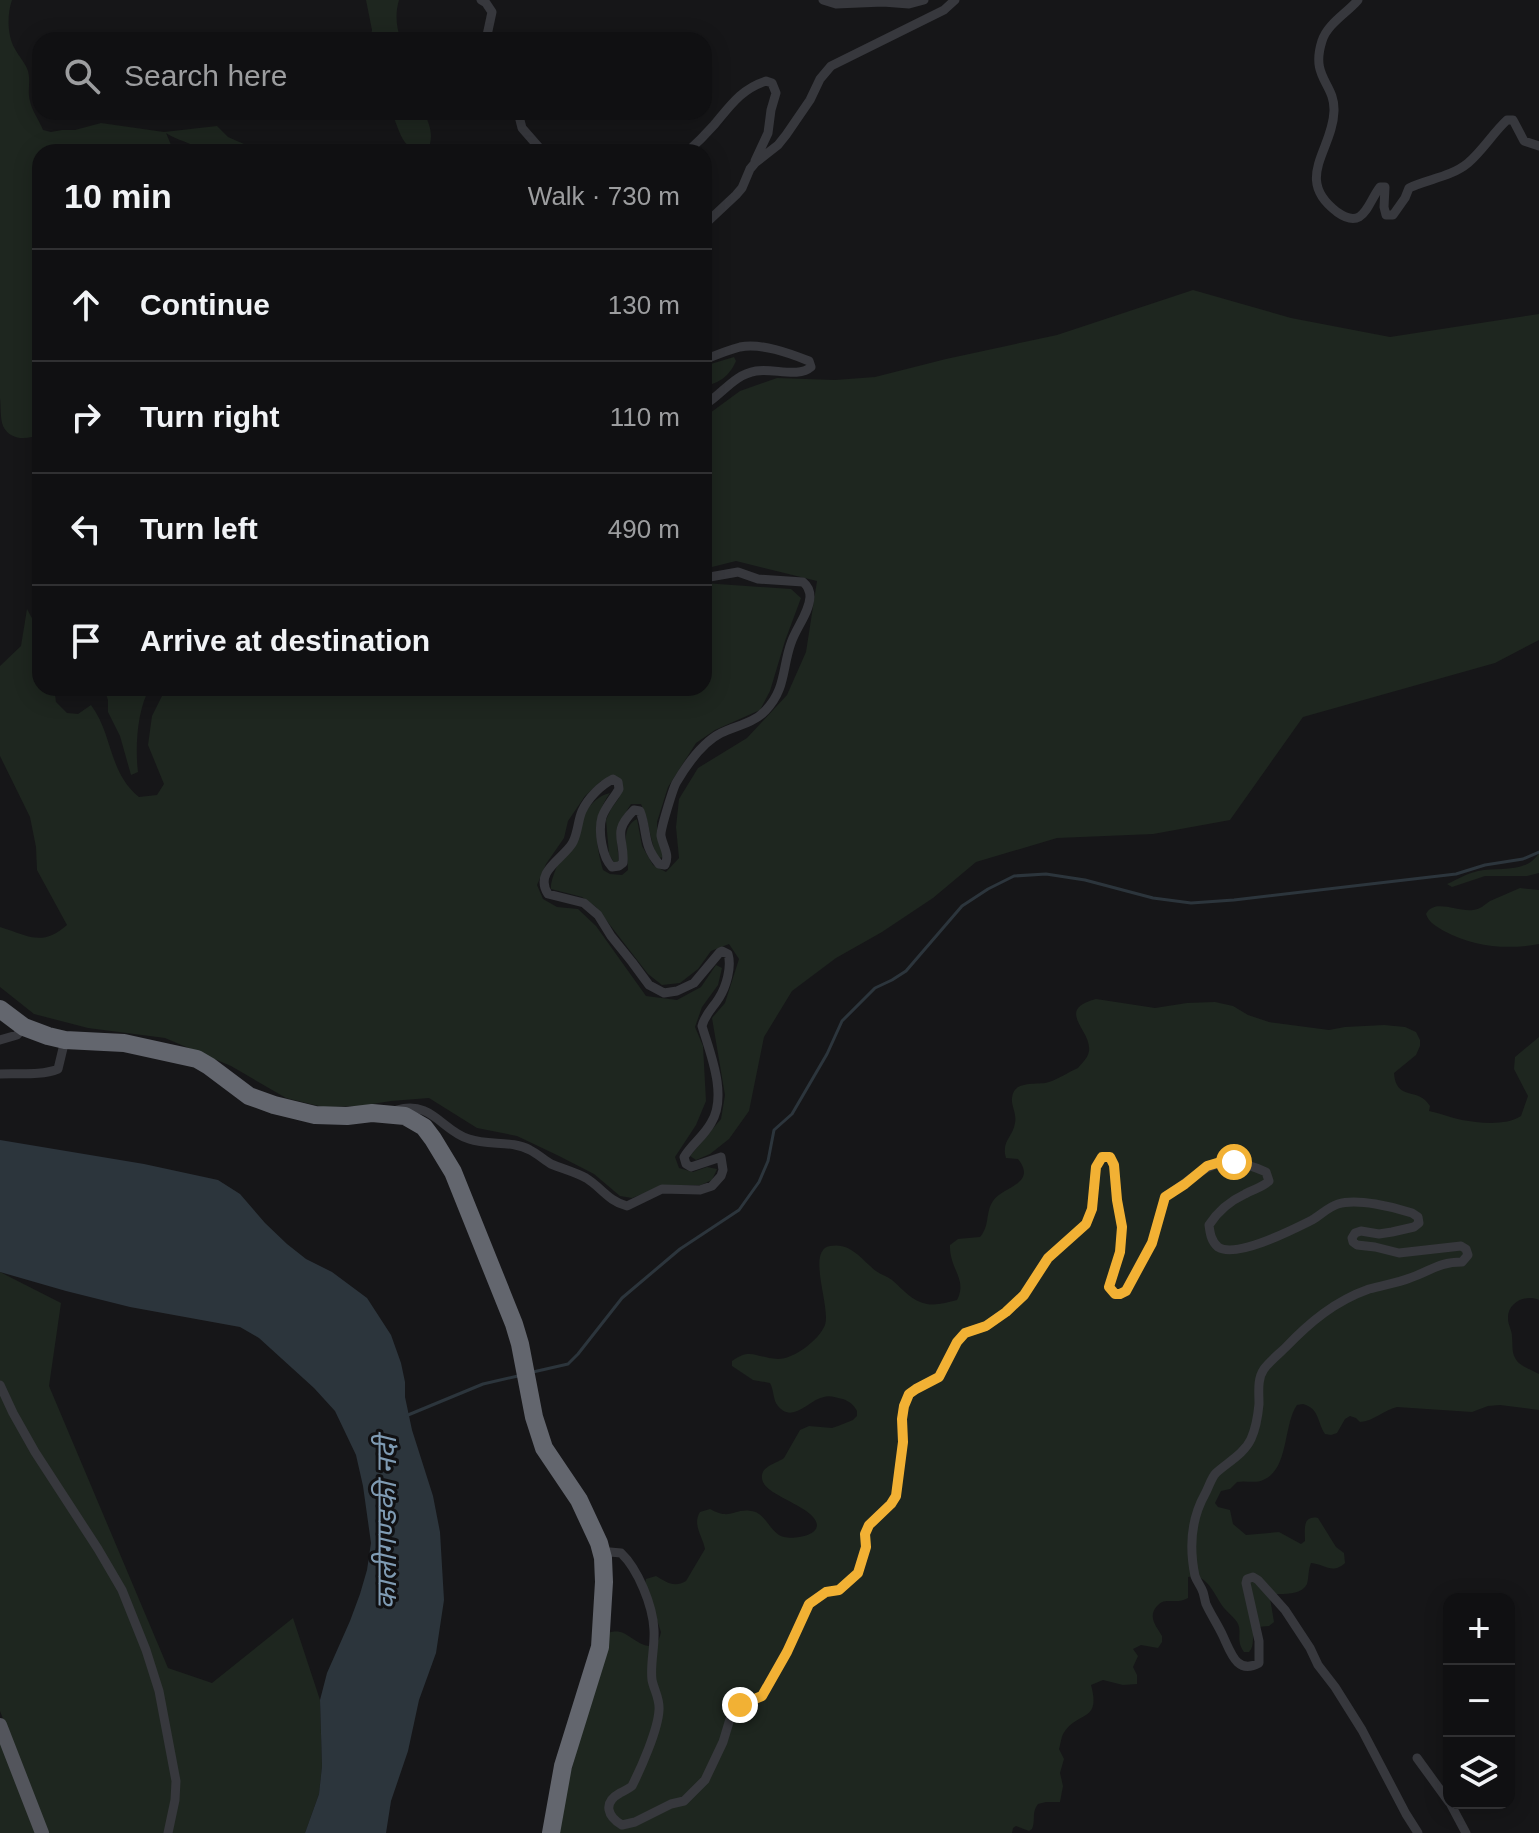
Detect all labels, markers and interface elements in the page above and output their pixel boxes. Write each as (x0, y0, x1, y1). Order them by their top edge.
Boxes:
search box (32, 32, 712, 120)
icon: search (60, 54, 104, 98)
text: Search here (124, 59, 287, 92)
text: 10 min (64, 177, 172, 215)
text: Walk · 730 m (528, 181, 680, 211)
icon: ahead (64, 283, 108, 327)
text: Continue (140, 288, 270, 321)
text: 130 m (608, 290, 680, 320)
icon: right (64, 395, 108, 439)
text: Turn right (140, 400, 279, 433)
text: 110 m (610, 402, 680, 432)
icon: left (64, 507, 108, 551)
text: Turn left (140, 512, 258, 545)
text: 490 m (608, 514, 680, 544)
icon: arrive (64, 619, 108, 663)
text: Arrive at destination (140, 624, 430, 657)
route start (1216, 1144, 1252, 1180)
water label: कालीगण्डकी नदी (370, 1432, 402, 1610)
map controls (1443, 1593, 1515, 1809)
button: + (1443, 1593, 1515, 1665)
button: − (1443, 1665, 1515, 1737)
route end (722, 1687, 758, 1723)
button: layers (1443, 1737, 1515, 1809)

